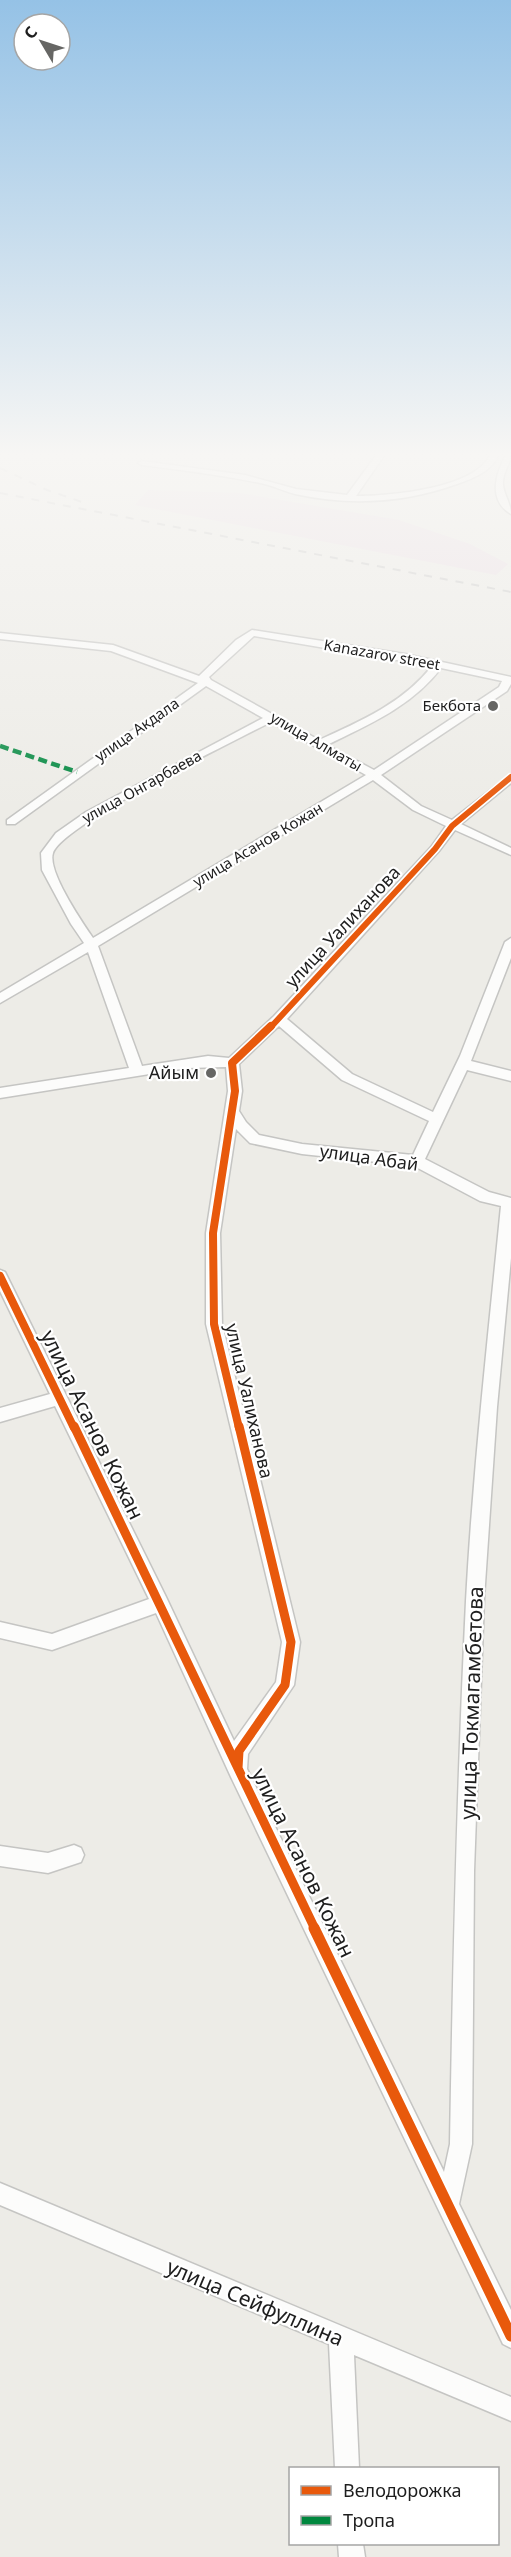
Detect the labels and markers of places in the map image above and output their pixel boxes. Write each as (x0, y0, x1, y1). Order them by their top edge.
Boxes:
place label: Бекбота (423, 695, 481, 715)
marker: Бекбота (486, 699, 500, 713)
place label: Айым (149, 1060, 199, 1084)
marker: Айым (204, 1066, 218, 1080)

